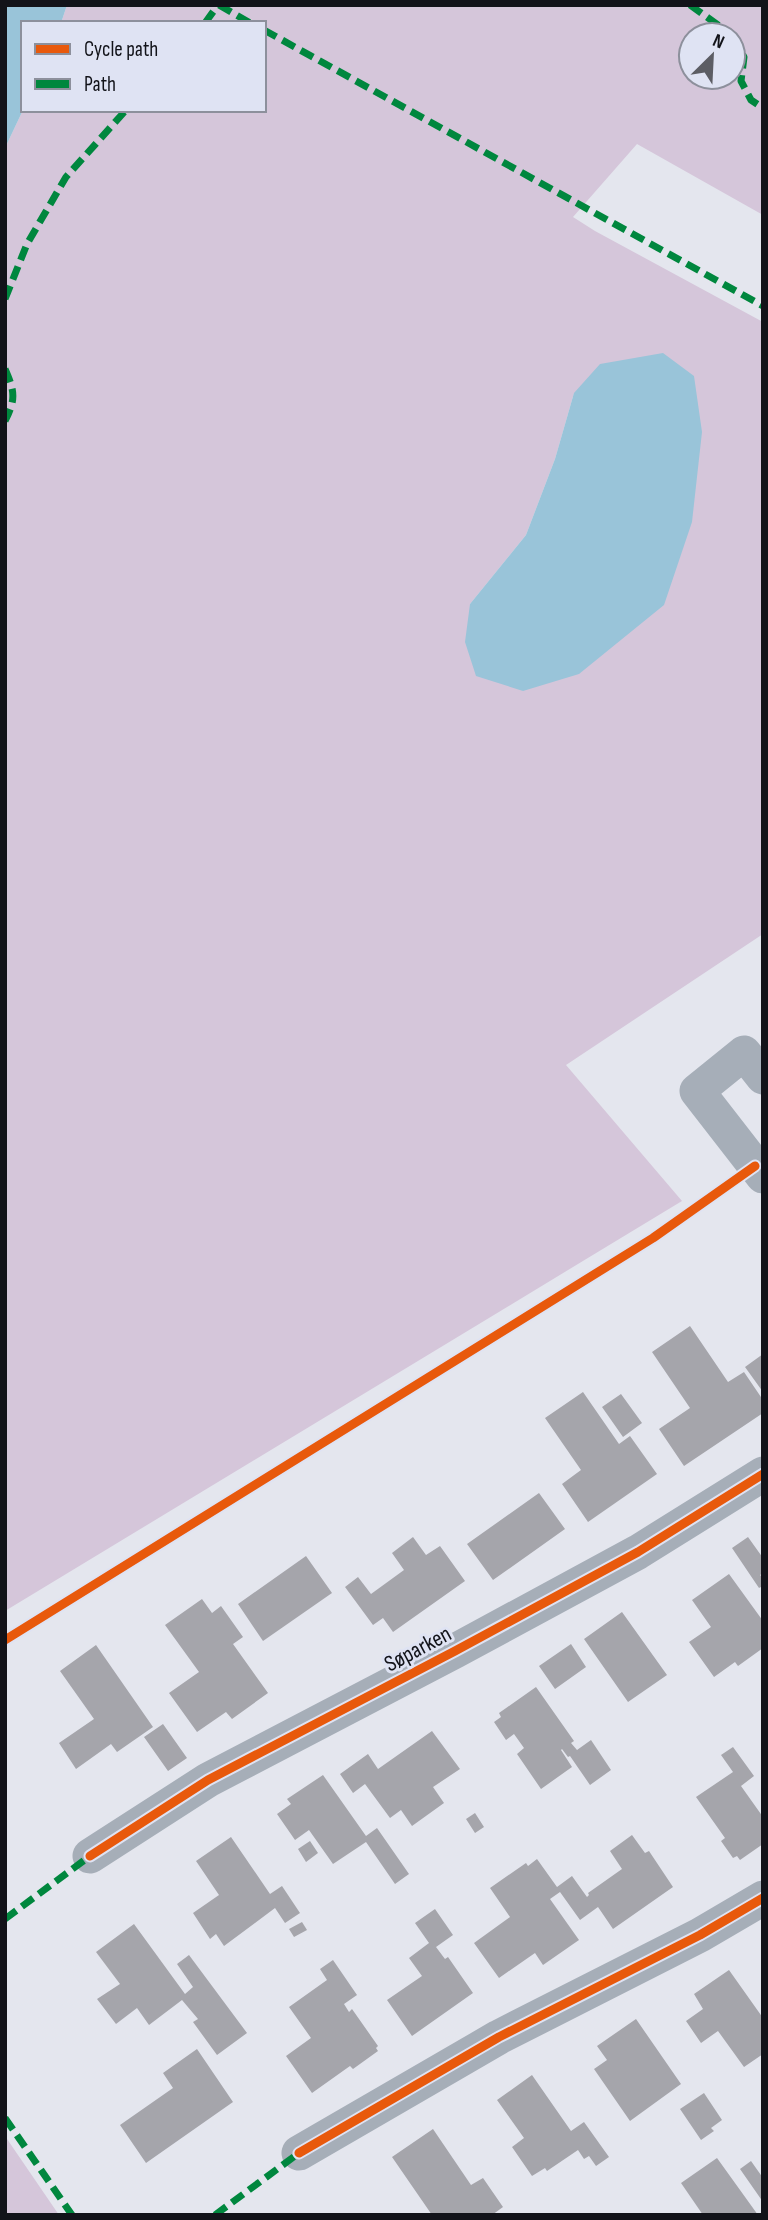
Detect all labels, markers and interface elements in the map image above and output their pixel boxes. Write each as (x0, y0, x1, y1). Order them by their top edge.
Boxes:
legend (21, 21, 266, 112)
north arrow (677, 21, 747, 91)
text: N (709, 29, 728, 54)
text: Cycle path (84, 37, 158, 62)
text: Path (84, 72, 116, 97)
street label: Søparken (380, 1620, 456, 1678)

